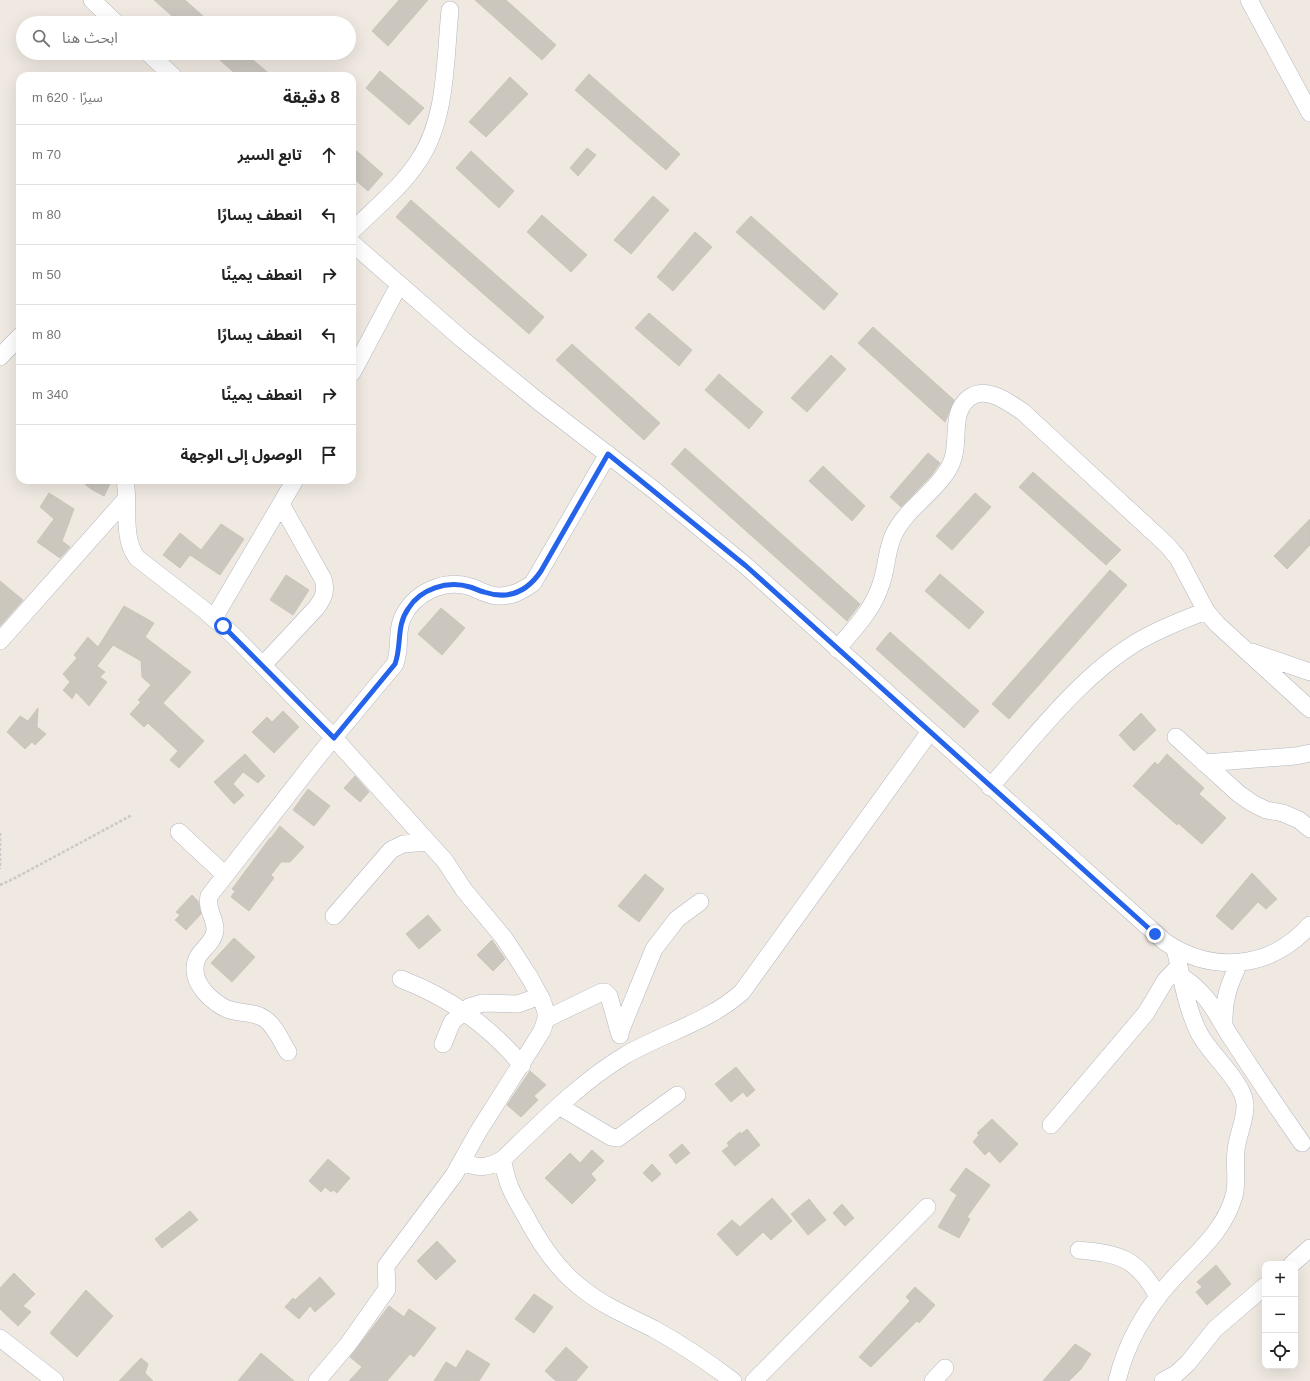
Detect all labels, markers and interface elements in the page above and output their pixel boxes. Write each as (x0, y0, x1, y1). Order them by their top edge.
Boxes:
search box (16, 16, 356, 60)
icon: search (30, 27, 52, 49)
text: ابحث هنا (62, 29, 118, 46)
text: 8 دقيقة (283, 88, 340, 107)
text: سيرًا · 620 m (32, 90, 103, 105)
icon: ahead (318, 144, 340, 166)
text: تابع السير (238, 146, 302, 163)
text: 70 m (32, 147, 61, 162)
icon: left (318, 204, 340, 226)
text: انعطف يسارًا (217, 206, 302, 223)
text: 80 m (32, 207, 61, 222)
icon: right (318, 264, 340, 286)
text: انعطف يمينًا (221, 266, 302, 283)
text: 50 m (32, 267, 61, 282)
icon: left (318, 324, 340, 346)
text: انعطف يسارًا (217, 326, 302, 343)
text: 80 m (32, 327, 61, 342)
icon: right (318, 384, 340, 406)
text: انعطف يمينًا (221, 386, 302, 403)
text: 340 m (32, 387, 68, 402)
icon: arrive (318, 444, 340, 466)
text: الوصول إلى الوجهة (180, 446, 302, 463)
route start (214, 617, 232, 635)
route end (1146, 925, 1164, 943)
map controls (1262, 1261, 1298, 1369)
button: + (1262, 1261, 1298, 1297)
button: − (1262, 1297, 1298, 1333)
button: locate (1262, 1333, 1298, 1369)

